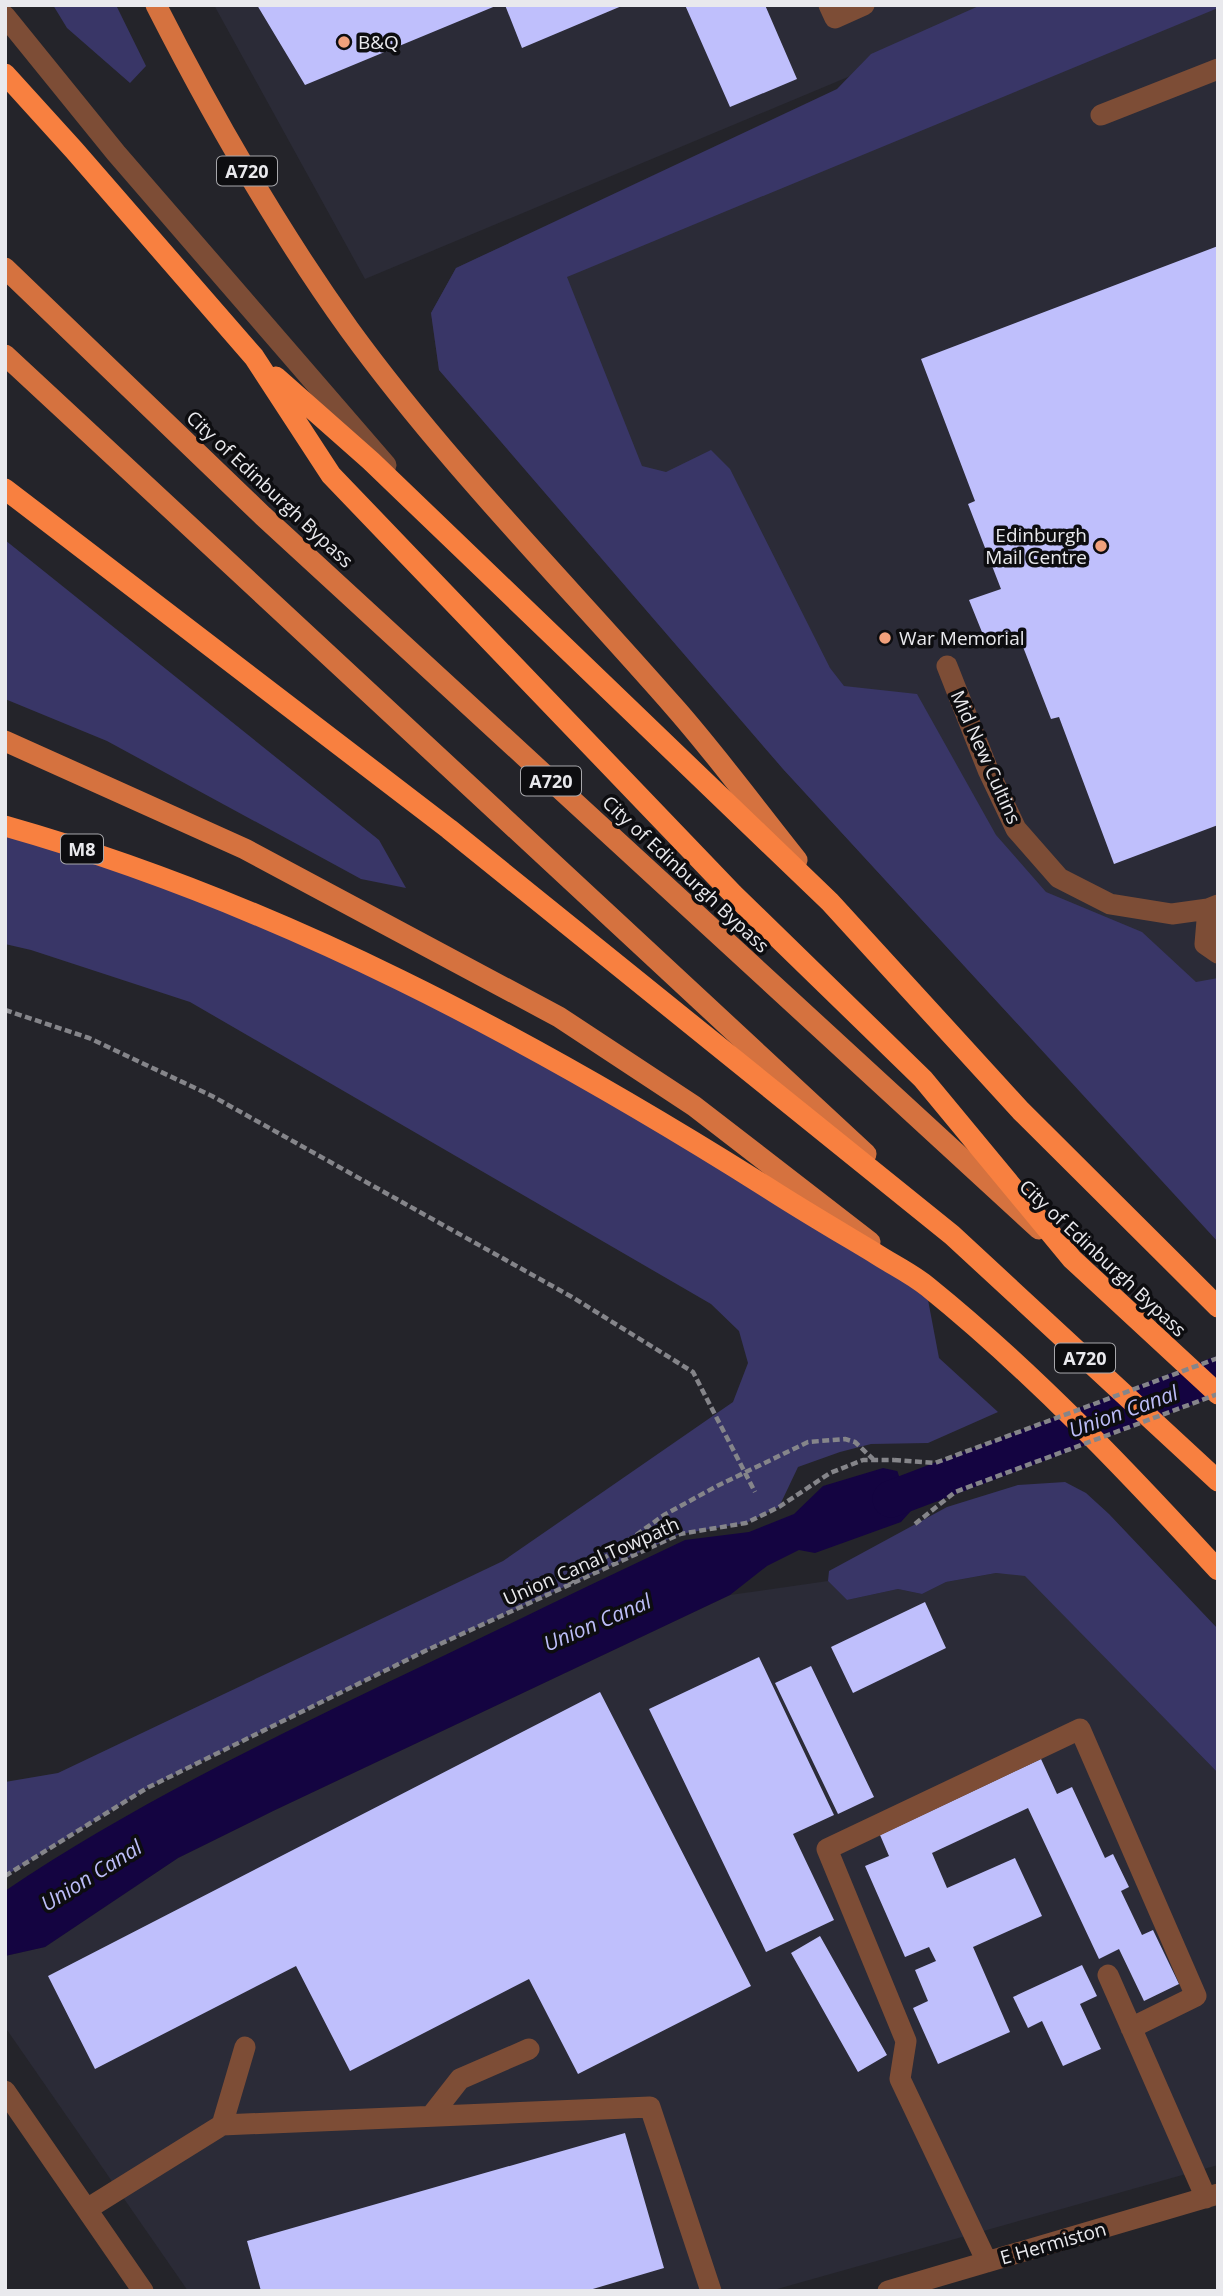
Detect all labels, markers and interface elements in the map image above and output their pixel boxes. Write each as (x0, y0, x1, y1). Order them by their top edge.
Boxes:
place label: B&Q (358, 29, 399, 55)
marker: B&Q (336, 34, 352, 50)
road number: A720 (217, 156, 277, 186)
street label: City of Edinburgh Bypass (181, 405, 359, 573)
place label: Edinburgh Mail Centre (985, 522, 1087, 570)
marker: Edinburgh Mail Centre (1093, 538, 1109, 554)
place label: War Memorial (899, 625, 1025, 651)
marker: War Memorial (877, 630, 893, 646)
street label: Mid New Cultins (945, 686, 1027, 828)
road number: A720 (521, 766, 581, 796)
street label: City of Edinburgh Bypass (597, 790, 775, 958)
road number: M8 (61, 834, 103, 864)
street label: City of Edinburgh Bypass (1014, 1174, 1192, 1342)
road number: A720 (1055, 1344, 1115, 1372)
water label: Union Canal (1064, 1378, 1182, 1444)
street label: Union Canal Towpath (499, 1510, 683, 1612)
water label: Union Canal (539, 1586, 656, 1657)
water label: Union Canal (35, 1832, 148, 1917)
street label: E Hermiston (997, 2215, 1109, 2271)

